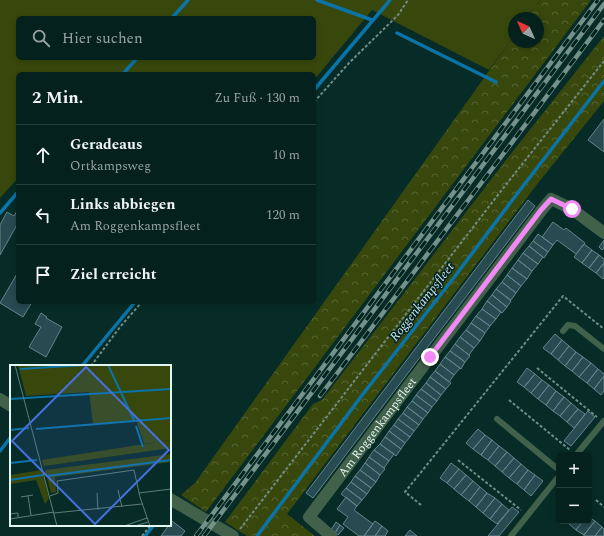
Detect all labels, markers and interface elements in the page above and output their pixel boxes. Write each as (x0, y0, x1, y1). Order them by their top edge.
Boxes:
north arrow (508, 12, 544, 48)
search box (16, 16, 316, 60)
icon: search (30, 27, 52, 49)
text: Hier suchen (62, 27, 143, 50)
text: 2 Min. (32, 85, 83, 111)
text: Zu Fuß · 130 m (214, 88, 300, 108)
text: Geradeaus (70, 133, 142, 156)
icon: ahead (32, 144, 54, 166)
text: 10 m (273, 145, 300, 165)
text: Ortkampsweg (70, 156, 151, 176)
text: Links abbiegen (70, 193, 175, 216)
route start (563, 200, 581, 218)
icon: left (32, 204, 54, 226)
text: 120 m (266, 205, 300, 225)
text: Am Roggenkampsfleet (70, 216, 201, 236)
water label: Roggenkampsfleet (385, 258, 460, 346)
text: Ziel erreicht (70, 263, 156, 286)
icon: arrive (32, 264, 54, 286)
route end (421, 348, 439, 366)
inset map (10, 365, 171, 526)
street label: Am Roggenkampsfleet (333, 373, 421, 481)
map controls (556, 452, 592, 524)
button: + (556, 452, 592, 488)
button: − (556, 488, 592, 524)

